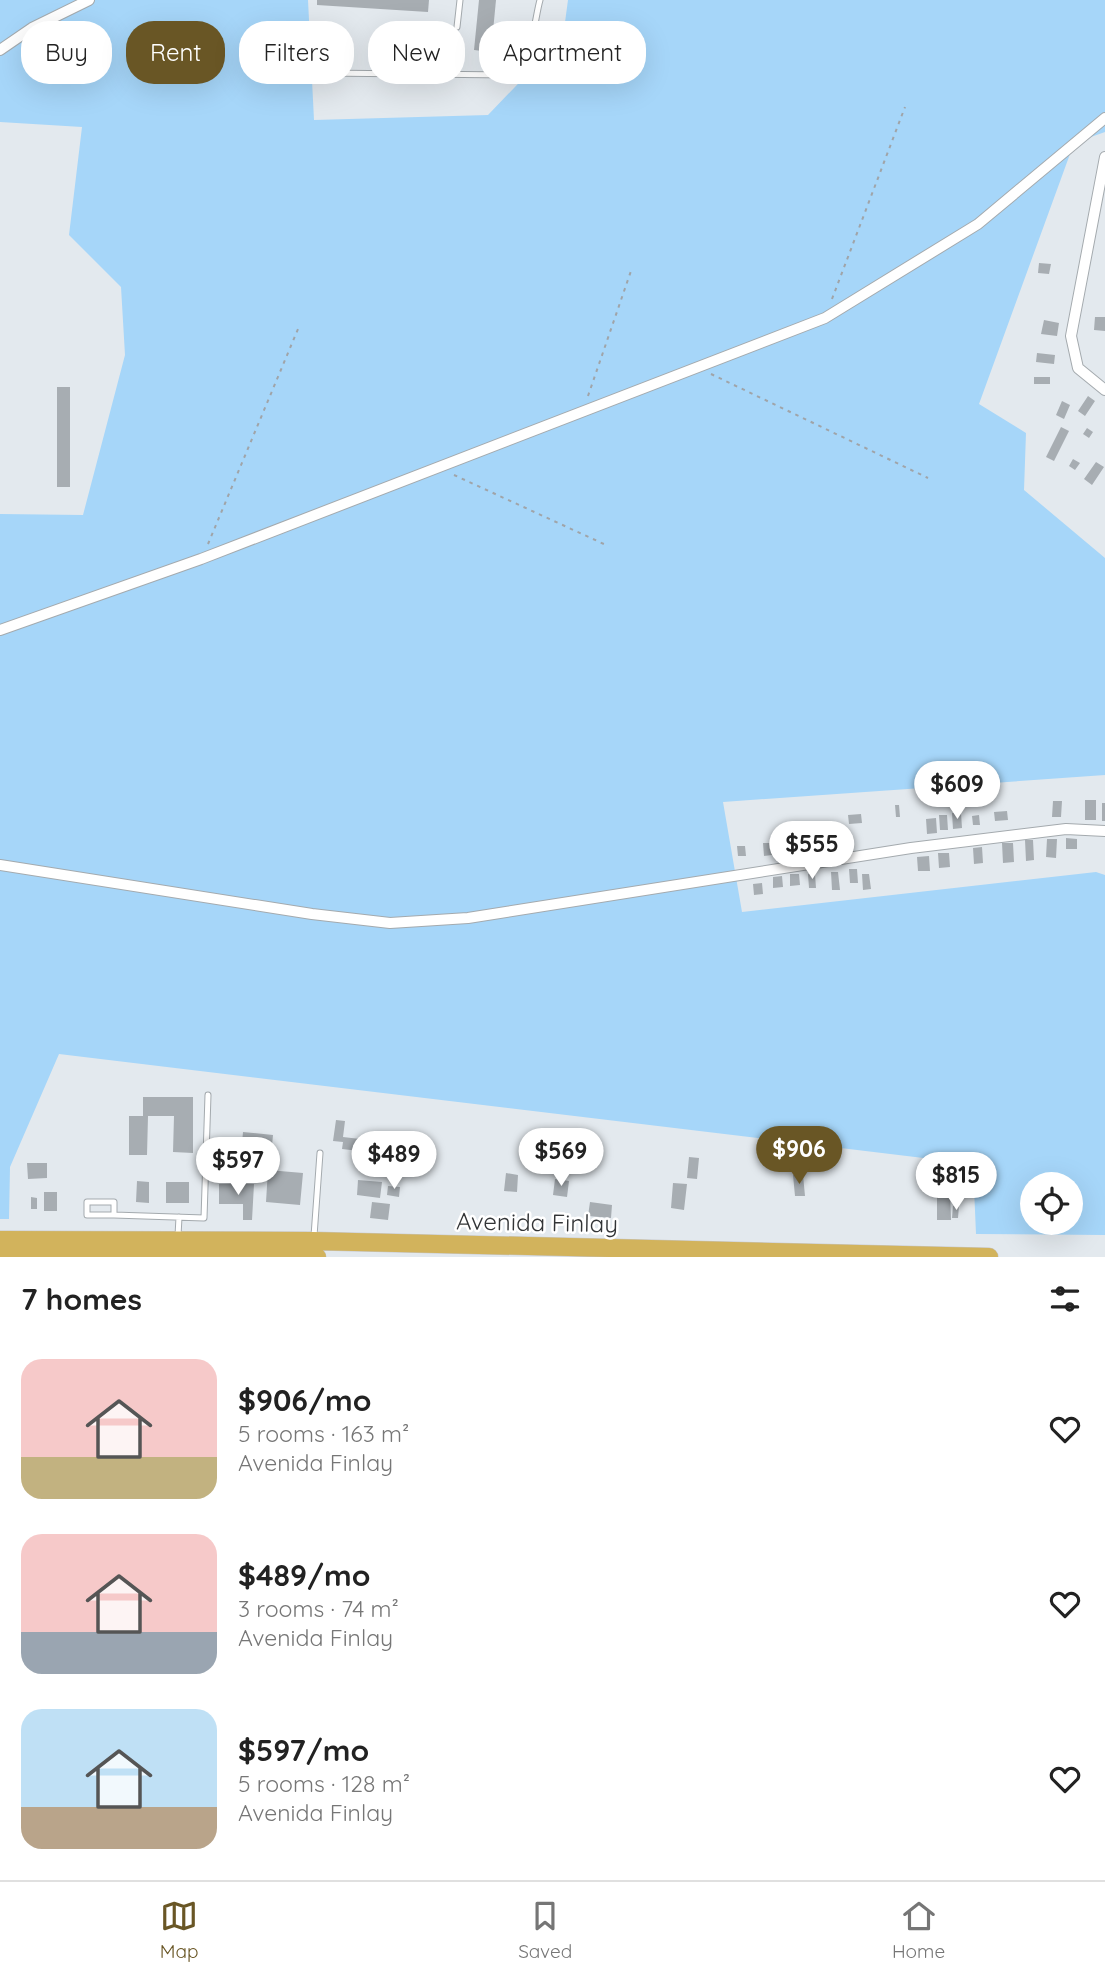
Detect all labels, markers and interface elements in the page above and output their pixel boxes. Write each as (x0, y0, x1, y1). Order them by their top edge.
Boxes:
chip: Buy (21, 21, 112, 84)
chip: Rent (126, 21, 225, 84)
chip: Filters (239, 21, 354, 84)
chip: New (368, 21, 465, 84)
chip: Apartment (479, 21, 646, 84)
pin: $609 (916, 762, 998, 821)
text: $609 (930, 769, 984, 798)
pin: $555 (771, 822, 853, 881)
text: $555 (785, 829, 839, 858)
pin: $906 (758, 1126, 840, 1186)
pin: $569 (520, 1128, 602, 1188)
pin: $489 (353, 1132, 435, 1191)
text: $906 (772, 1134, 826, 1163)
text: $569 (535, 1136, 587, 1165)
pin: $597 (197, 1138, 279, 1197)
text: $489 (368, 1139, 420, 1168)
text: $597 (212, 1145, 264, 1174)
pin: $815 (915, 1152, 997, 1212)
text: $815 (932, 1160, 980, 1189)
map controls (1020, 1172, 1083, 1235)
button: locate (1020, 1172, 1083, 1235)
street label: Avenida Finlay (456, 1206, 618, 1238)
text: 7 homes (21, 1280, 142, 1318)
icon: filters (1046, 1280, 1084, 1318)
text: $906/mo (238, 1381, 371, 1419)
icon: home (77, 1387, 161, 1471)
icon: heart (1046, 1410, 1084, 1448)
text: 5 rooms · 163 m² (238, 1419, 409, 1448)
text: Avenida Finlay (238, 1448, 393, 1477)
text: $489/mo (238, 1556, 370, 1594)
icon: home (77, 1562, 161, 1646)
icon: heart (1046, 1585, 1084, 1623)
text: 3 rooms · 74 m² (238, 1594, 399, 1623)
text: Avenida Finlay (238, 1623, 393, 1652)
text: $597/mo (238, 1731, 369, 1769)
icon: home (77, 1737, 161, 1821)
icon: heart (1046, 1760, 1084, 1798)
text: 5 rooms · 128 m² (238, 1769, 410, 1798)
text: Avenida Finlay (238, 1798, 393, 1827)
tab: Map (160, 1897, 199, 1963)
tab: Saved (518, 1897, 572, 1963)
tab: Home (892, 1897, 945, 1963)

